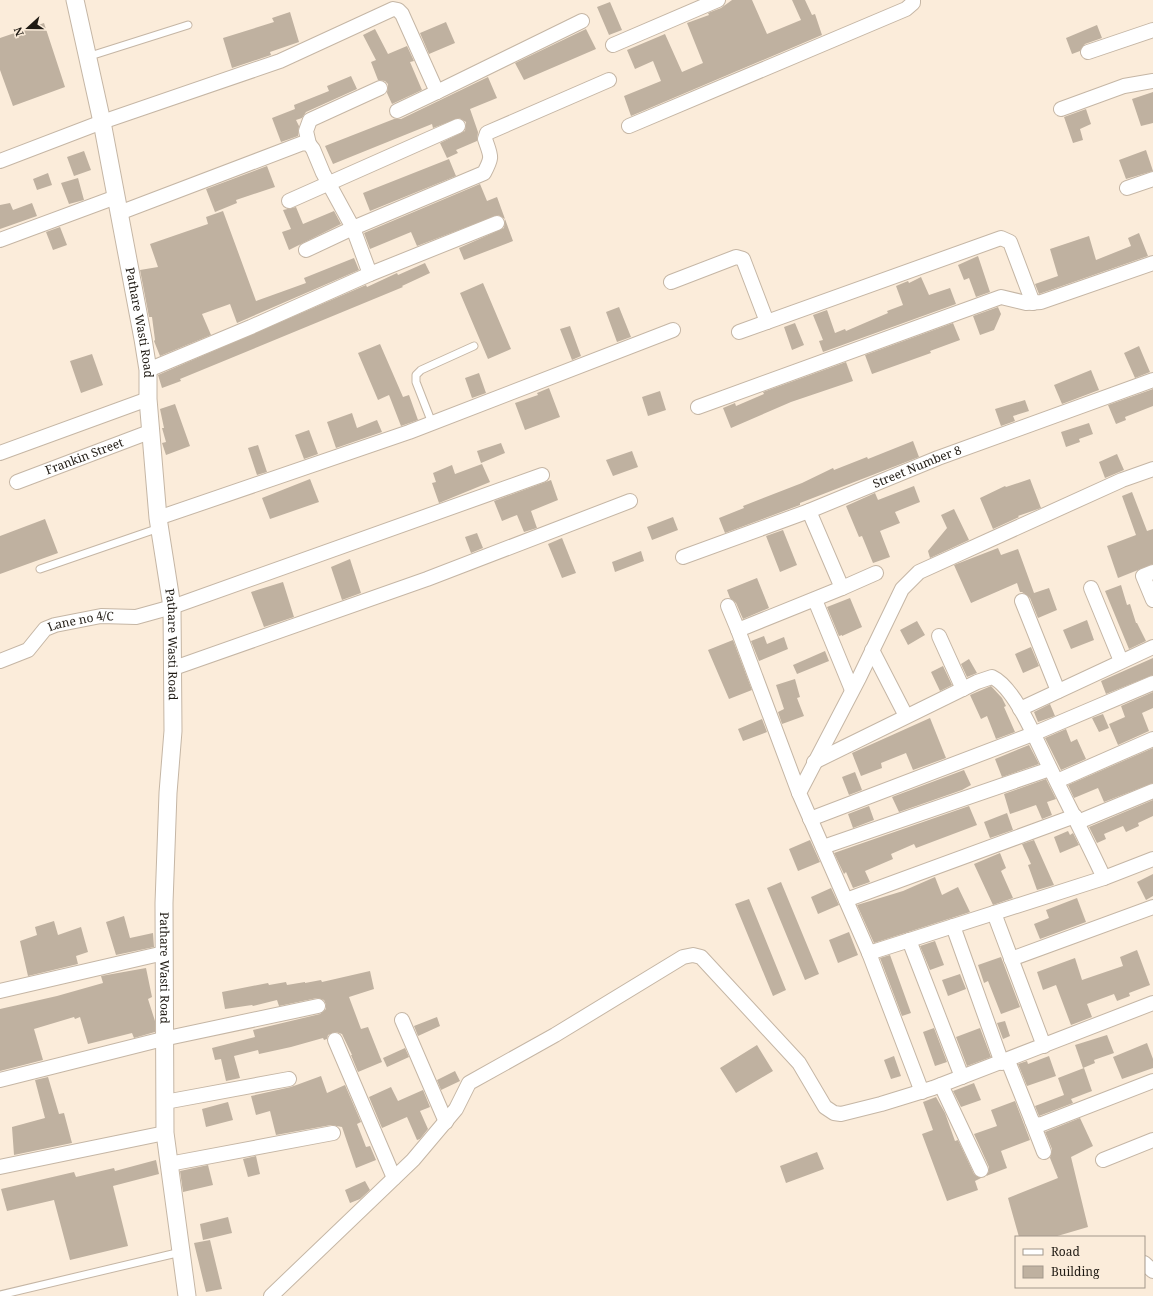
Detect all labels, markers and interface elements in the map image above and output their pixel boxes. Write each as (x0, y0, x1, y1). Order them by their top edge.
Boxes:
north arrow (8, 8, 48, 48)
text: N (10, 25, 27, 38)
street label: Pathare Wasti Road (122, 266, 157, 378)
street label: Frankin Street (43, 434, 126, 479)
street label: Street Number 8 (870, 441, 964, 492)
street label: Pathare Wasti Road (161, 587, 182, 701)
street label: Lane no 4/C (45, 607, 114, 635)
street label: Pathare Wasti Road (156, 912, 174, 1025)
legend (1015, 1236, 1145, 1288)
text: Road (1051, 1243, 1081, 1260)
text: Building (1051, 1263, 1100, 1280)

